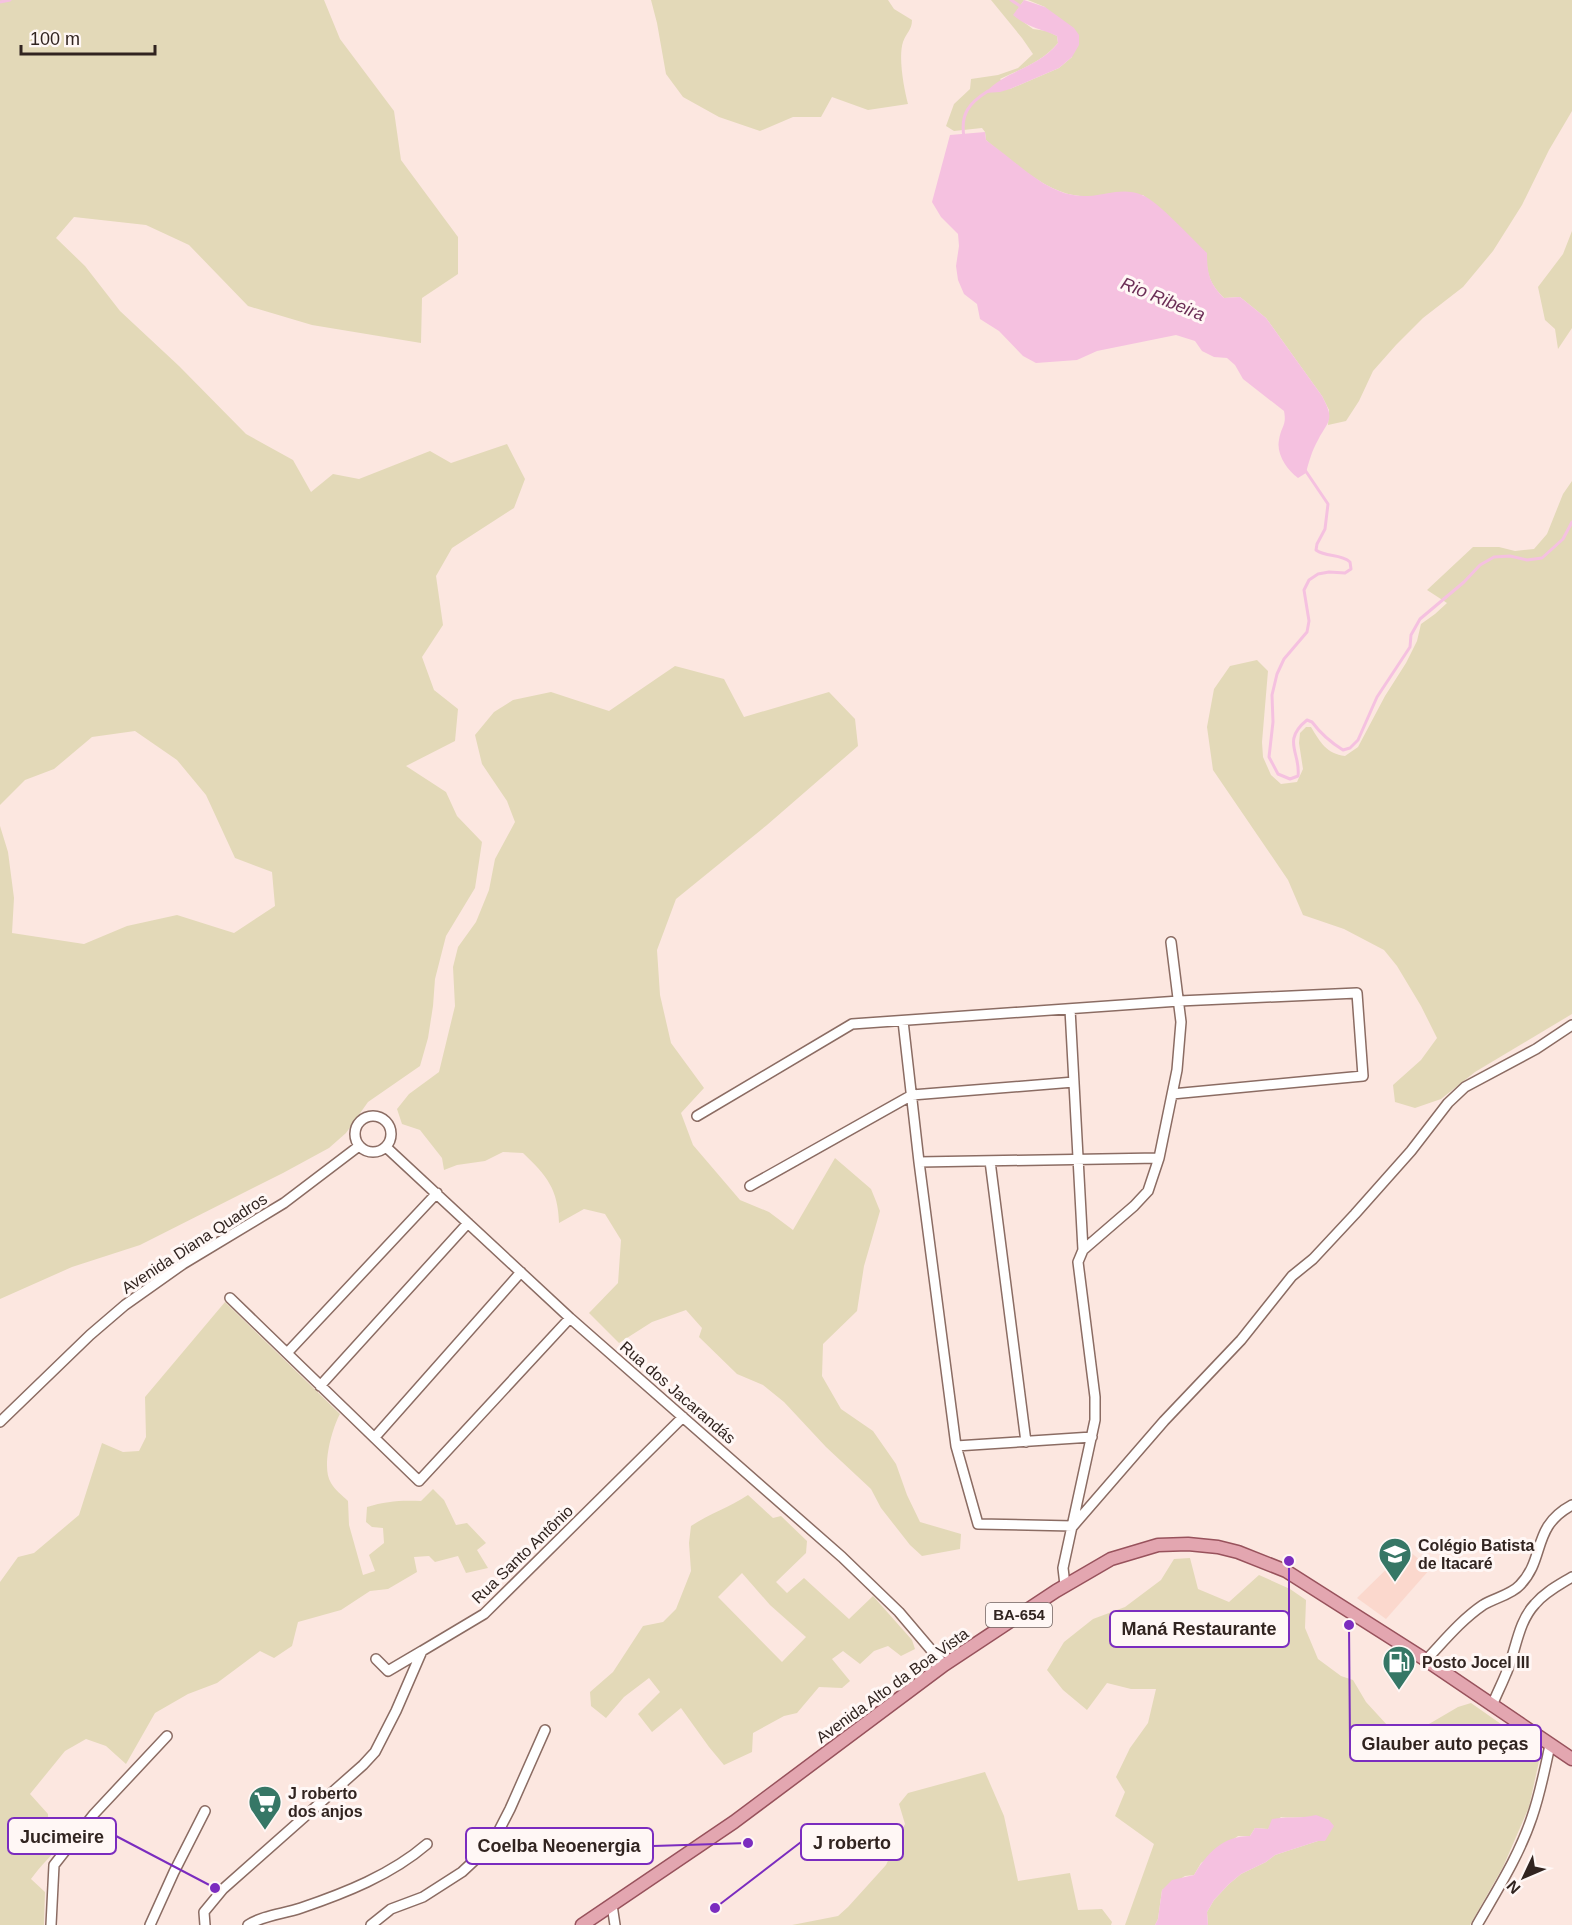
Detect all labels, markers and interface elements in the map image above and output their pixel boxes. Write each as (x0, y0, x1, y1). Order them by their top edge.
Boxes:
scale bar (21, 18, 154, 56)
text: 100 m (30, 29, 80, 49)
water label: Rio Ribeira (1118, 273, 1208, 325)
street label: Avenida Diana Quadros (119, 1190, 270, 1297)
street label: Rua dos Jacarandás (617, 1338, 739, 1447)
street label: Rua Santo Antônio (468, 1502, 576, 1607)
school or university icon: Colégio Batista de Itacaré (1377, 1536, 1413, 1583)
place label: Colégio Batista de Itacaré (1418, 1537, 1535, 1572)
road number: BA-654 (986, 1603, 1052, 1627)
callout: Maná Restaurante (1110, 1611, 1289, 1647)
text: Maná Restaurante (1121, 1619, 1277, 1639)
street label: Avenida Alto da Boa Vista (813, 1625, 972, 1746)
fuel station icon: Posto Jocel III (1381, 1644, 1417, 1691)
place label: Posto Jocel III (1422, 1654, 1530, 1671)
callout: Glauber auto peças (1350, 1725, 1541, 1761)
text: Glauber auto peças (1361, 1734, 1529, 1754)
supermarket icon: J roberto dos anjos (247, 1784, 283, 1831)
place label: J roberto dos anjos (288, 1785, 363, 1820)
callout: Jucimeire (8, 1818, 116, 1854)
callout: J roberto (801, 1824, 903, 1860)
text: Jucimeire (20, 1827, 104, 1847)
callout: Coelba Neoenergia (466, 1828, 653, 1864)
text: J roberto (813, 1833, 891, 1853)
text: Coelba Neoenergia (477, 1836, 642, 1856)
north arrow (1494, 1847, 1554, 1907)
text: N (1503, 1877, 1524, 1897)

